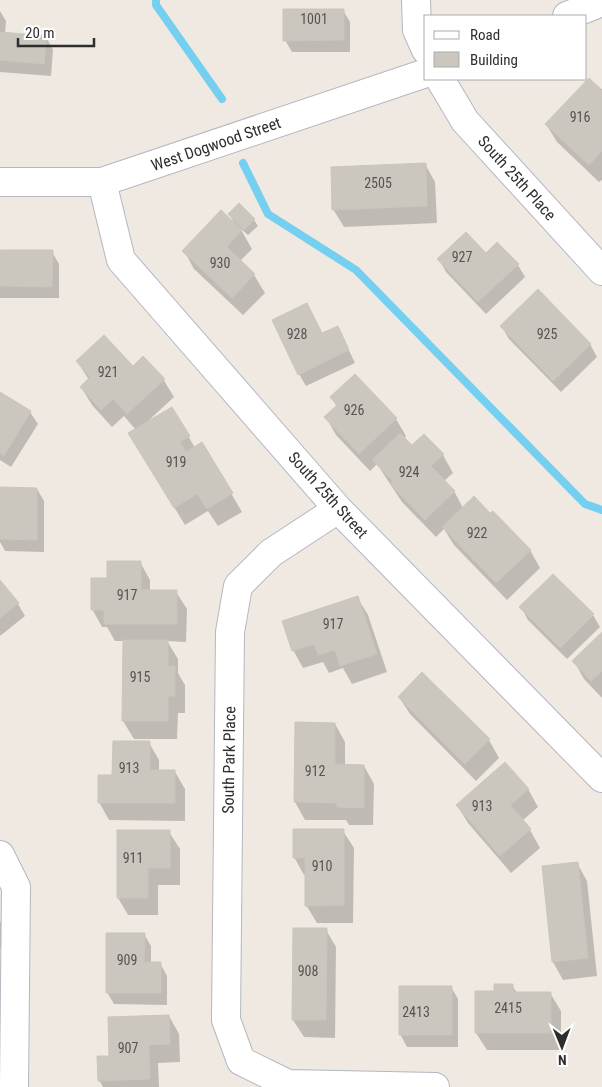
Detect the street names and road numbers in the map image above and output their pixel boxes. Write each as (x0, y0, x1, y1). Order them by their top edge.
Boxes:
street label: West Dogwood Street (149, 113, 284, 175)
street label: South 25th Place (474, 132, 560, 224)
street label: South 25th Street (284, 448, 372, 542)
street label: South Park Place (219, 706, 239, 814)

